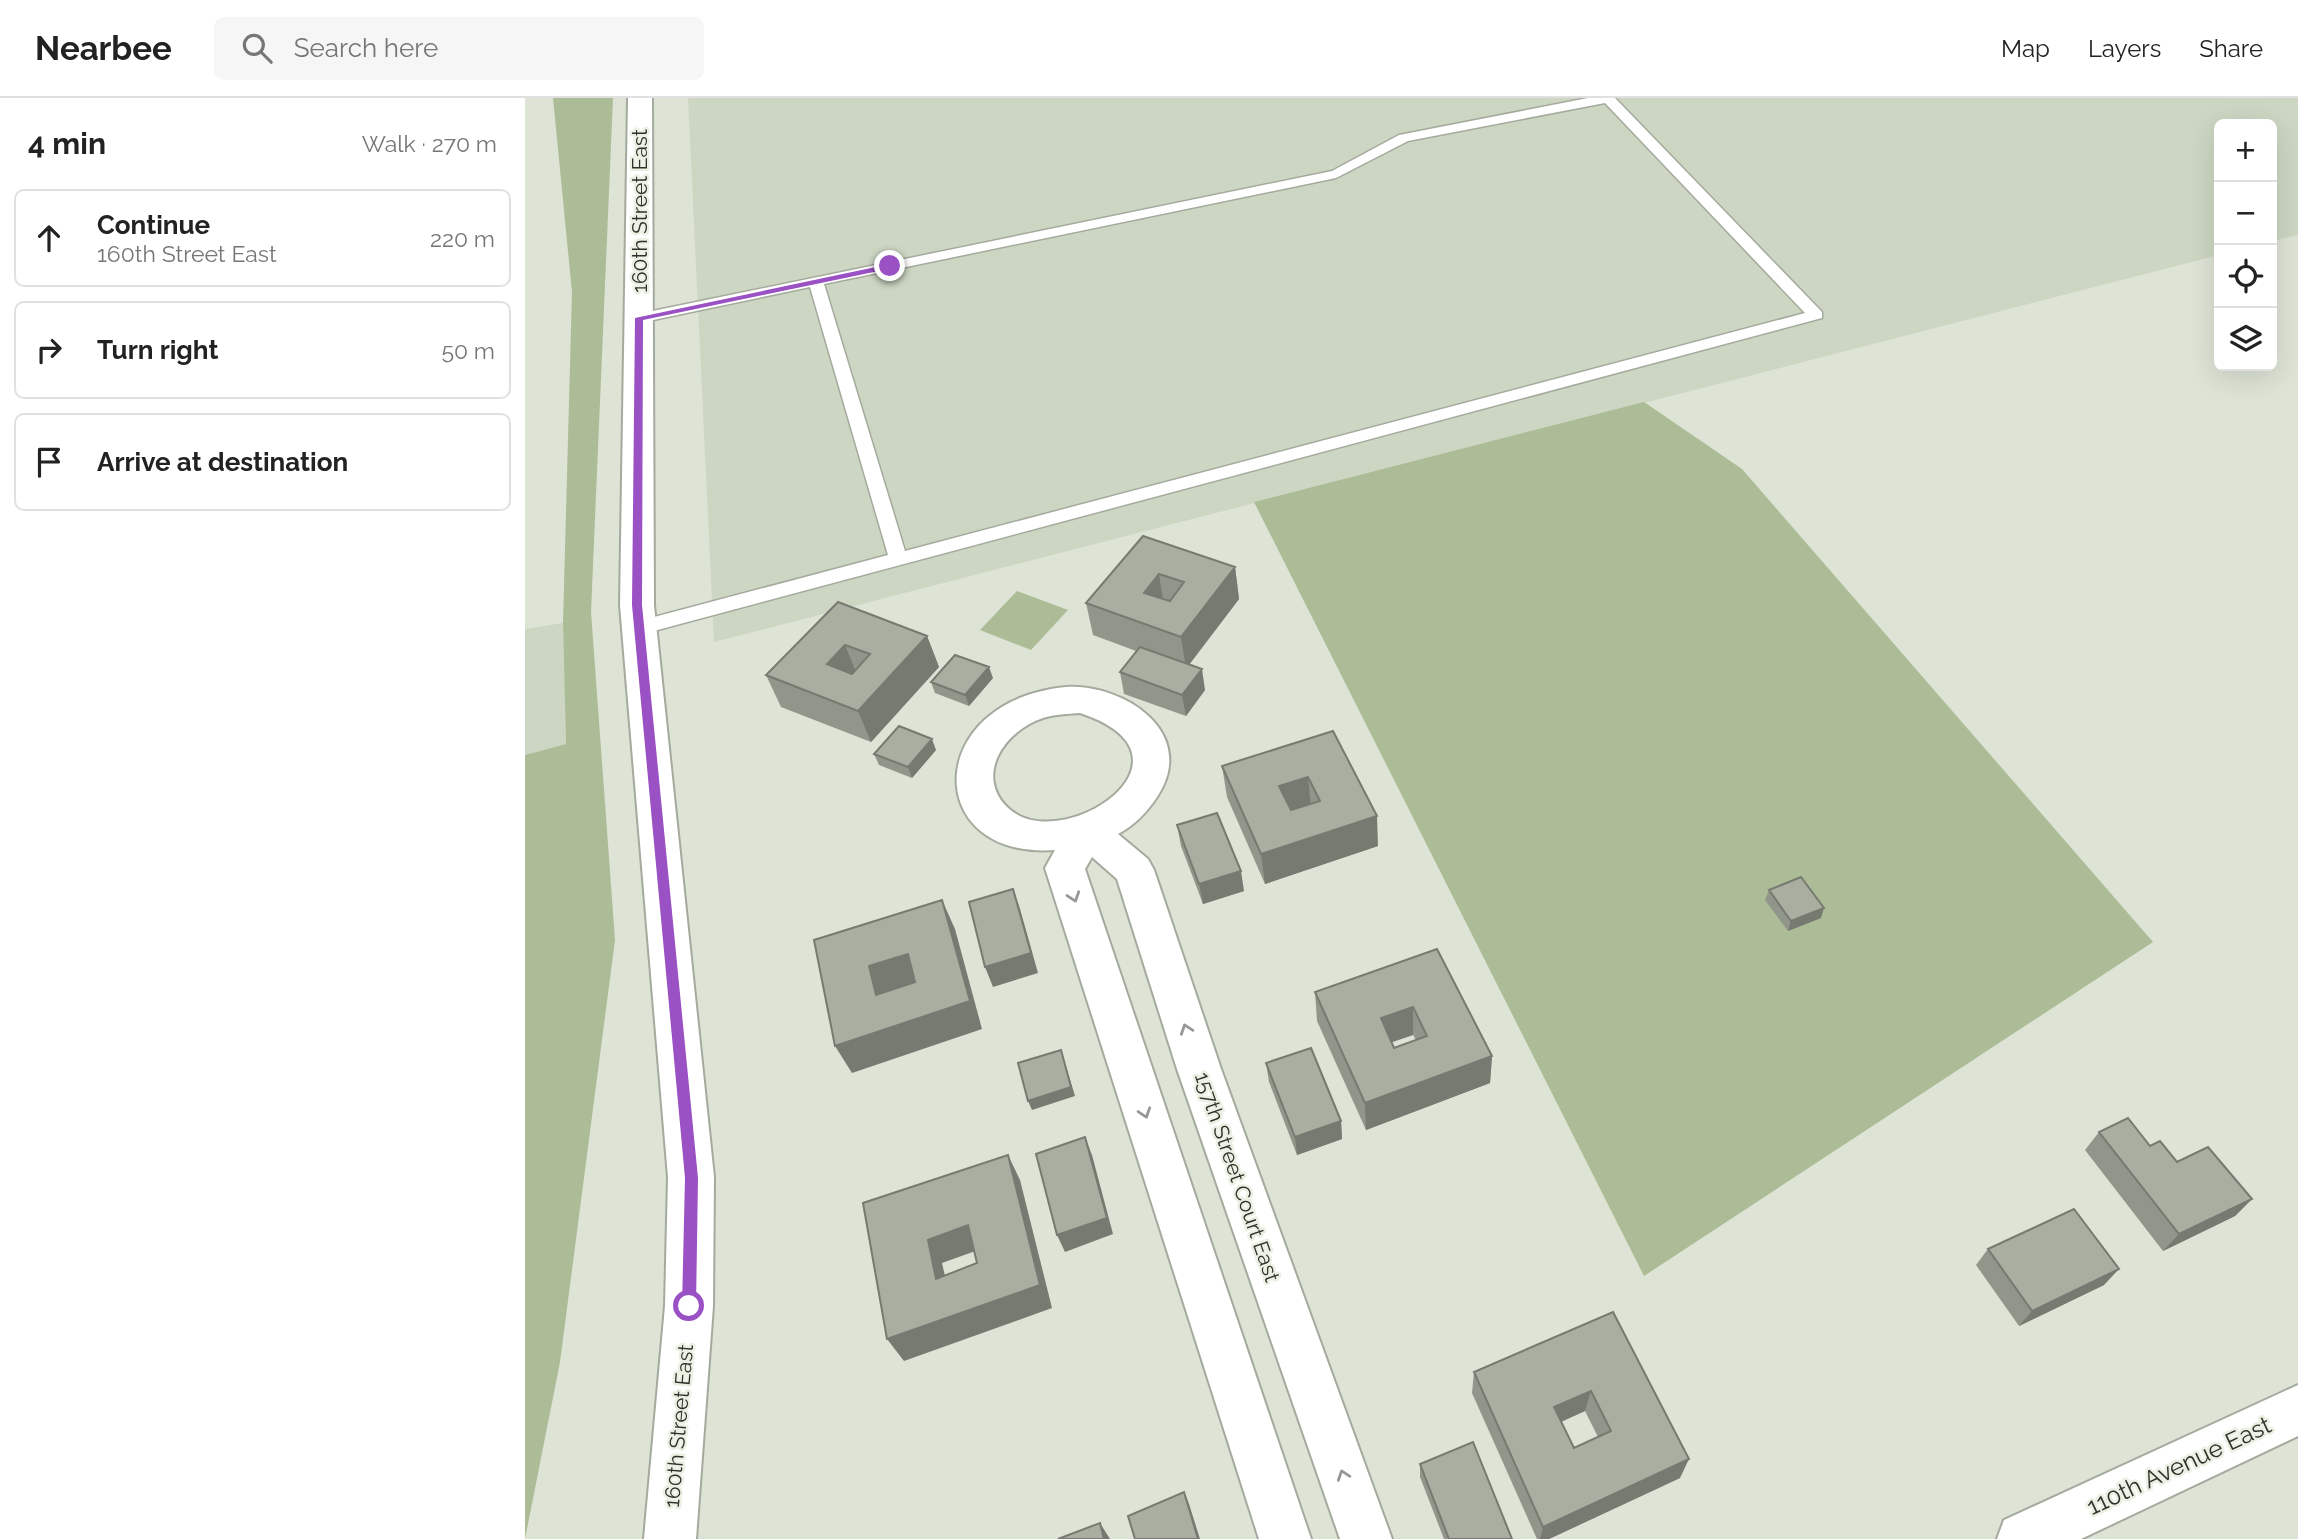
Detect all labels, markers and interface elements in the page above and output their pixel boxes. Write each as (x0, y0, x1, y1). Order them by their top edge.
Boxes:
search box (214, 17, 704, 80)
text: Nearbee (35, 29, 172, 68)
icon: search (238, 29, 276, 67)
text: Search here (294, 33, 438, 63)
text: Map (2001, 34, 2050, 63)
text: Layers (2088, 34, 2161, 63)
text: Share (2199, 34, 2263, 63)
map controls (2214, 119, 2277, 371)
button: + (2214, 119, 2277, 182)
text: 4 min (28, 126, 106, 161)
street label: 160th Street East (627, 129, 652, 293)
text: Walk · 270 m (362, 130, 497, 157)
button: − (2214, 182, 2277, 245)
text: Continue (97, 210, 210, 240)
icon: ahead (30, 219, 68, 257)
text: 220 m (430, 225, 495, 252)
text: 160th Street East (97, 240, 277, 267)
button: locate (2214, 245, 2277, 308)
route end (874, 250, 905, 281)
button: layers (2214, 308, 2277, 371)
icon: right (30, 331, 68, 369)
text: Turn right (97, 335, 218, 365)
text: 50 m (441, 337, 495, 364)
icon: arrive (30, 443, 68, 481)
text: Arrive at destination (97, 447, 348, 477)
one-way arrow (1066, 890, 1081, 902)
one-way arrow (1179, 1023, 1194, 1035)
street label: 157th Street Court East (1190, 1069, 1285, 1285)
one-way arrow (1137, 1106, 1151, 1119)
route start (673, 1290, 704, 1321)
street label: 160th Street East (659, 1343, 698, 1509)
street label: 110th Avenue East (2082, 1410, 2276, 1521)
one-way arrow (1337, 1469, 1351, 1481)

